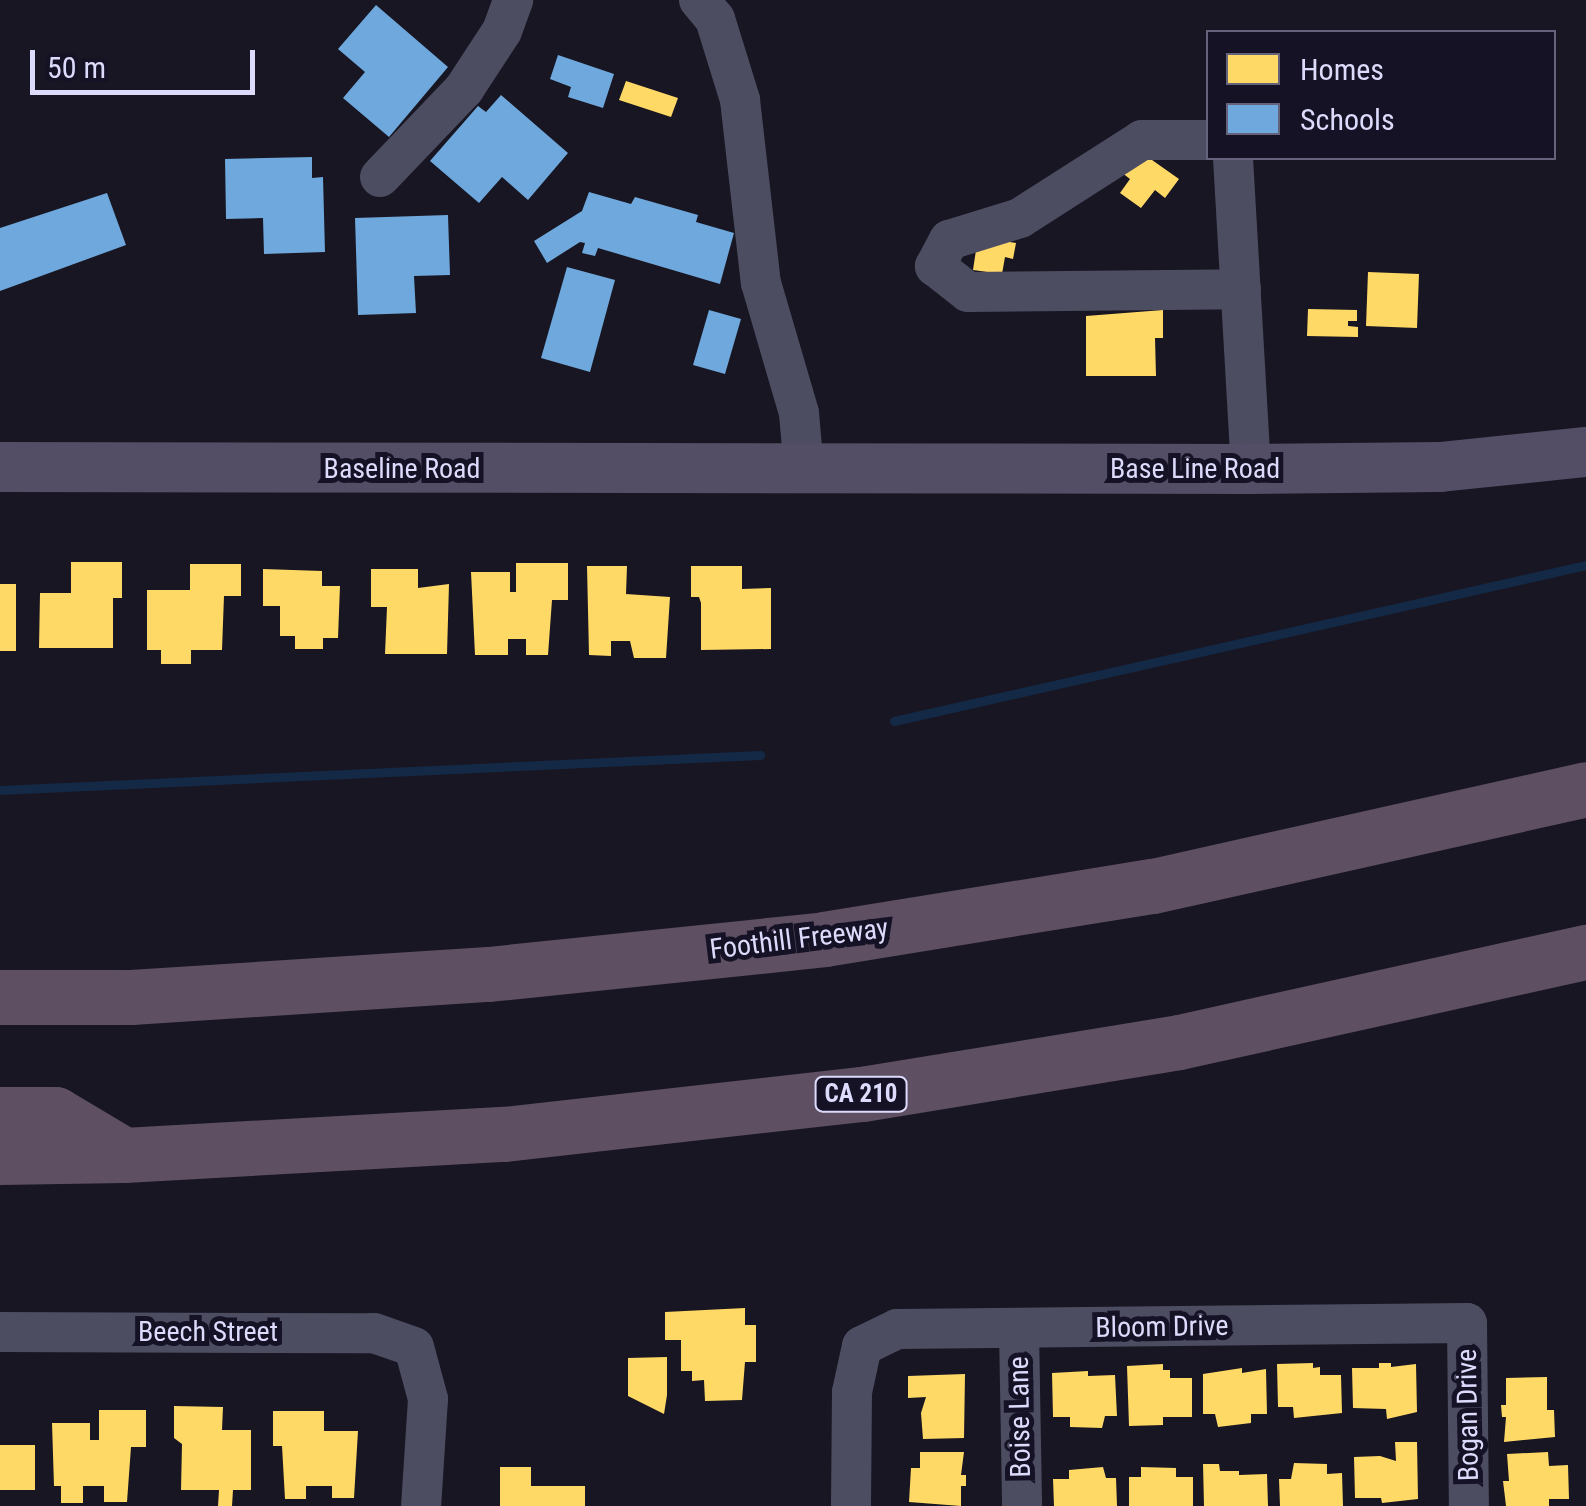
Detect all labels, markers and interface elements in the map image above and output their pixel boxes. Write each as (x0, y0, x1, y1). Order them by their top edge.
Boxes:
scale bar (35, 30, 260, 92)
legend (1206, 30, 1556, 160)
text: 50 m (47, 50, 106, 85)
text: Homes (1300, 52, 1384, 87)
text: Schools (1300, 102, 1395, 137)
street label: Baseline Road (324, 452, 480, 486)
street label: Base Line Road (1110, 452, 1280, 486)
street label: Foothill Freeway (708, 911, 890, 967)
road number: CA 210 (814, 1074, 908, 1114)
street label: Bloom Drive (1095, 1309, 1229, 1345)
street label: Beech Street (138, 1315, 278, 1349)
street label: Bogan Drive (1450, 1349, 1486, 1481)
street label: Boise Lane (1002, 1356, 1038, 1478)

